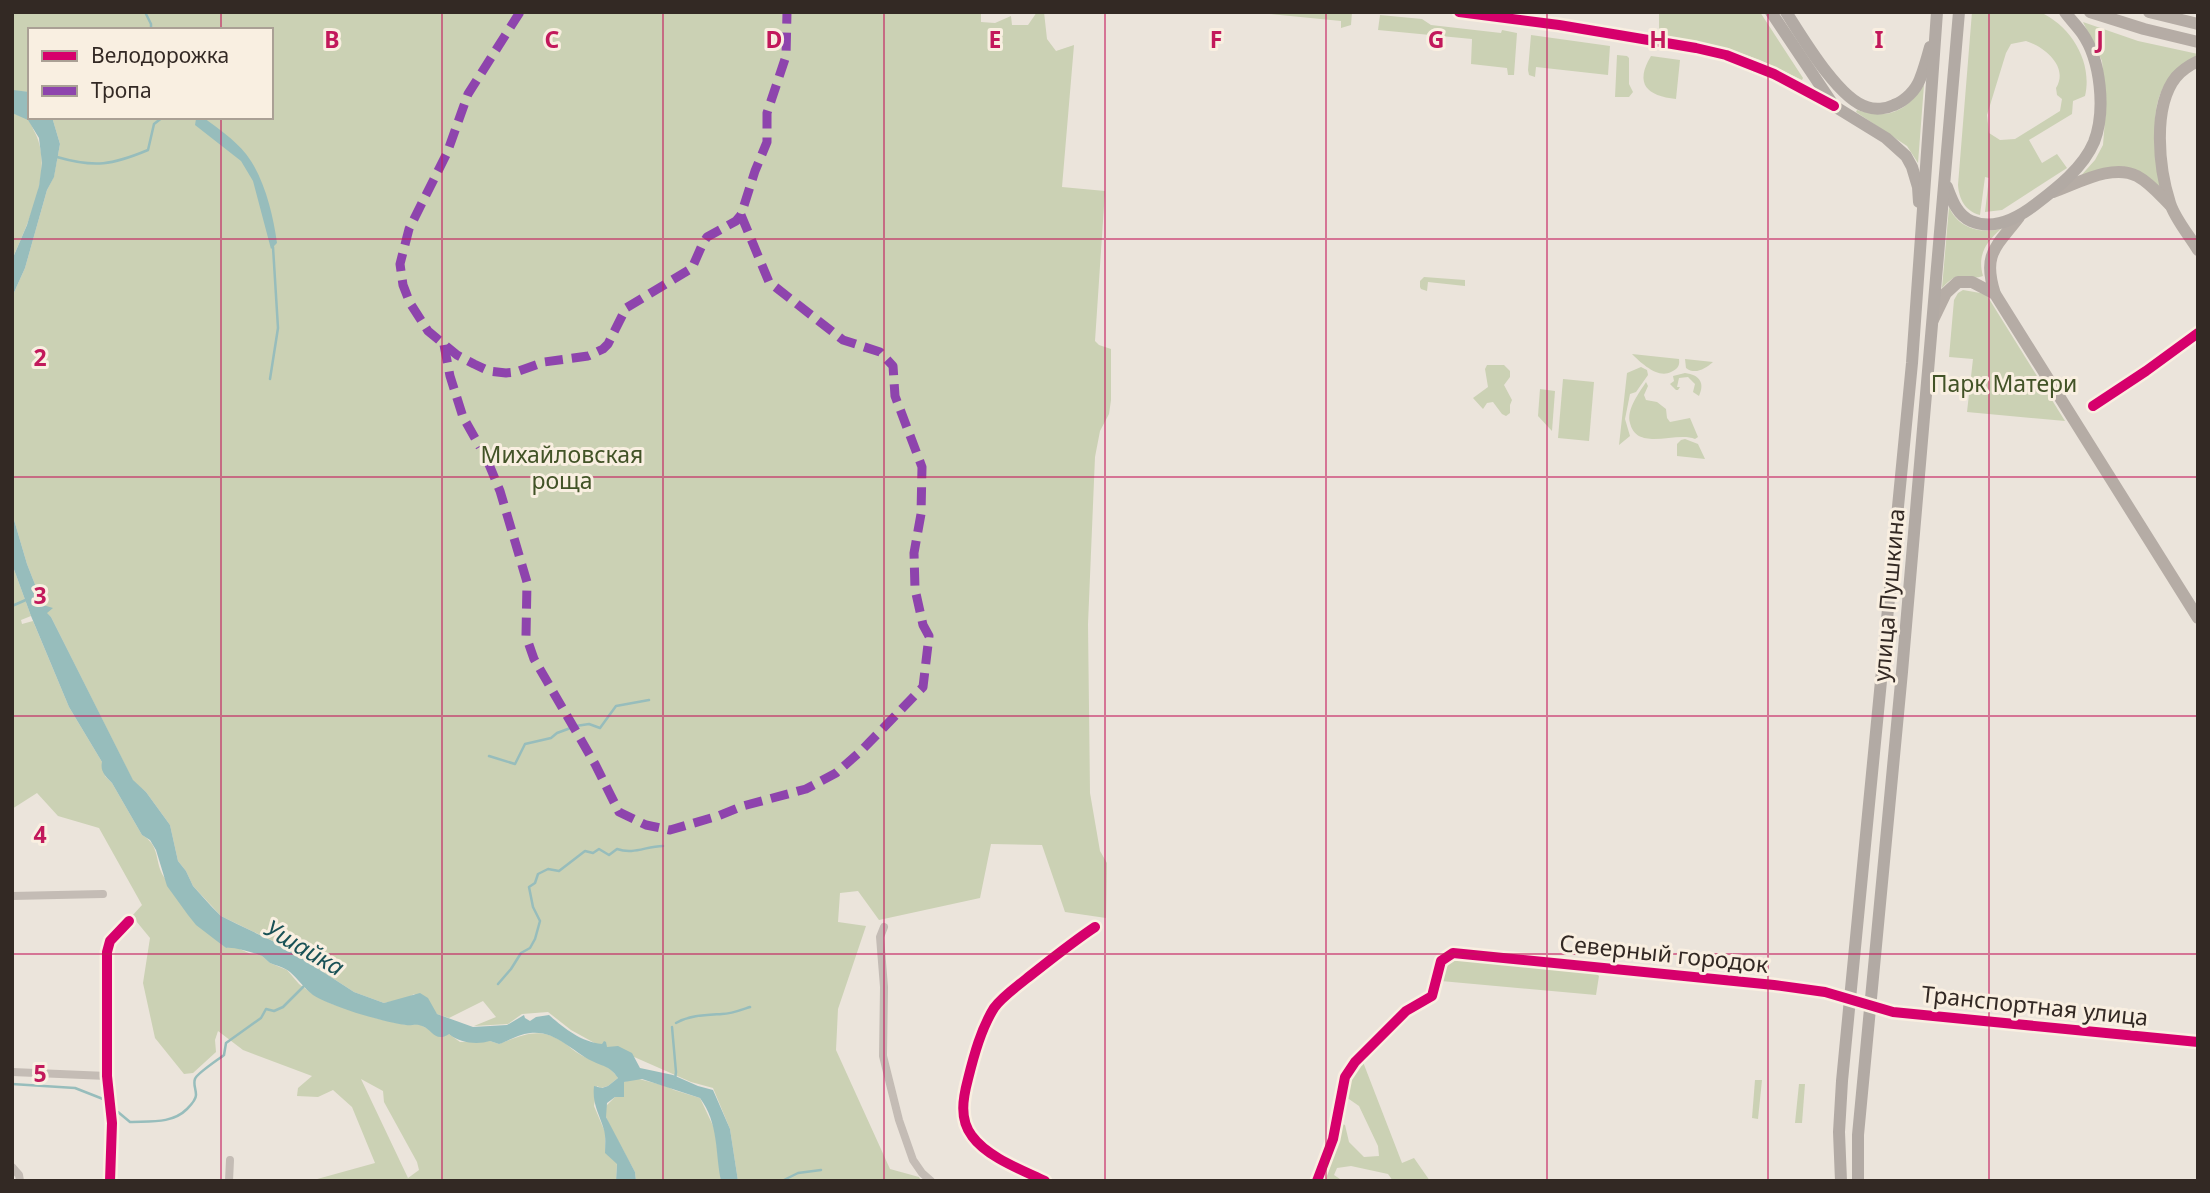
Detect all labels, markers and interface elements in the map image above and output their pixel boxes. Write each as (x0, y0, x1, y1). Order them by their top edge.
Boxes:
text: B (324, 23, 340, 55)
text: C (545, 23, 560, 55)
text: D (766, 23, 782, 55)
text: E (989, 23, 1001, 55)
text: F (1210, 23, 1222, 55)
text: G (1428, 23, 1444, 55)
text: H (1649, 23, 1667, 55)
text: I (1875, 23, 1884, 55)
text: J (2094, 23, 2104, 55)
legend (28, 28, 273, 119)
text: Велодорожка (91, 41, 229, 69)
text: Тропа (91, 76, 152, 104)
text: 2 (33, 341, 47, 373)
park label: Парк Матери (1931, 367, 2077, 399)
park label: Михайловская роща (481, 438, 643, 496)
street label: улица Пушкина (1864, 507, 1912, 683)
text: 3 (33, 579, 47, 611)
text: 4 (33, 818, 47, 850)
water label: Ушайка (259, 911, 351, 983)
street label: Северный городок (1558, 926, 1771, 980)
street label: Транспортная улица (1920, 977, 2150, 1033)
text: 5 (33, 1057, 47, 1089)

